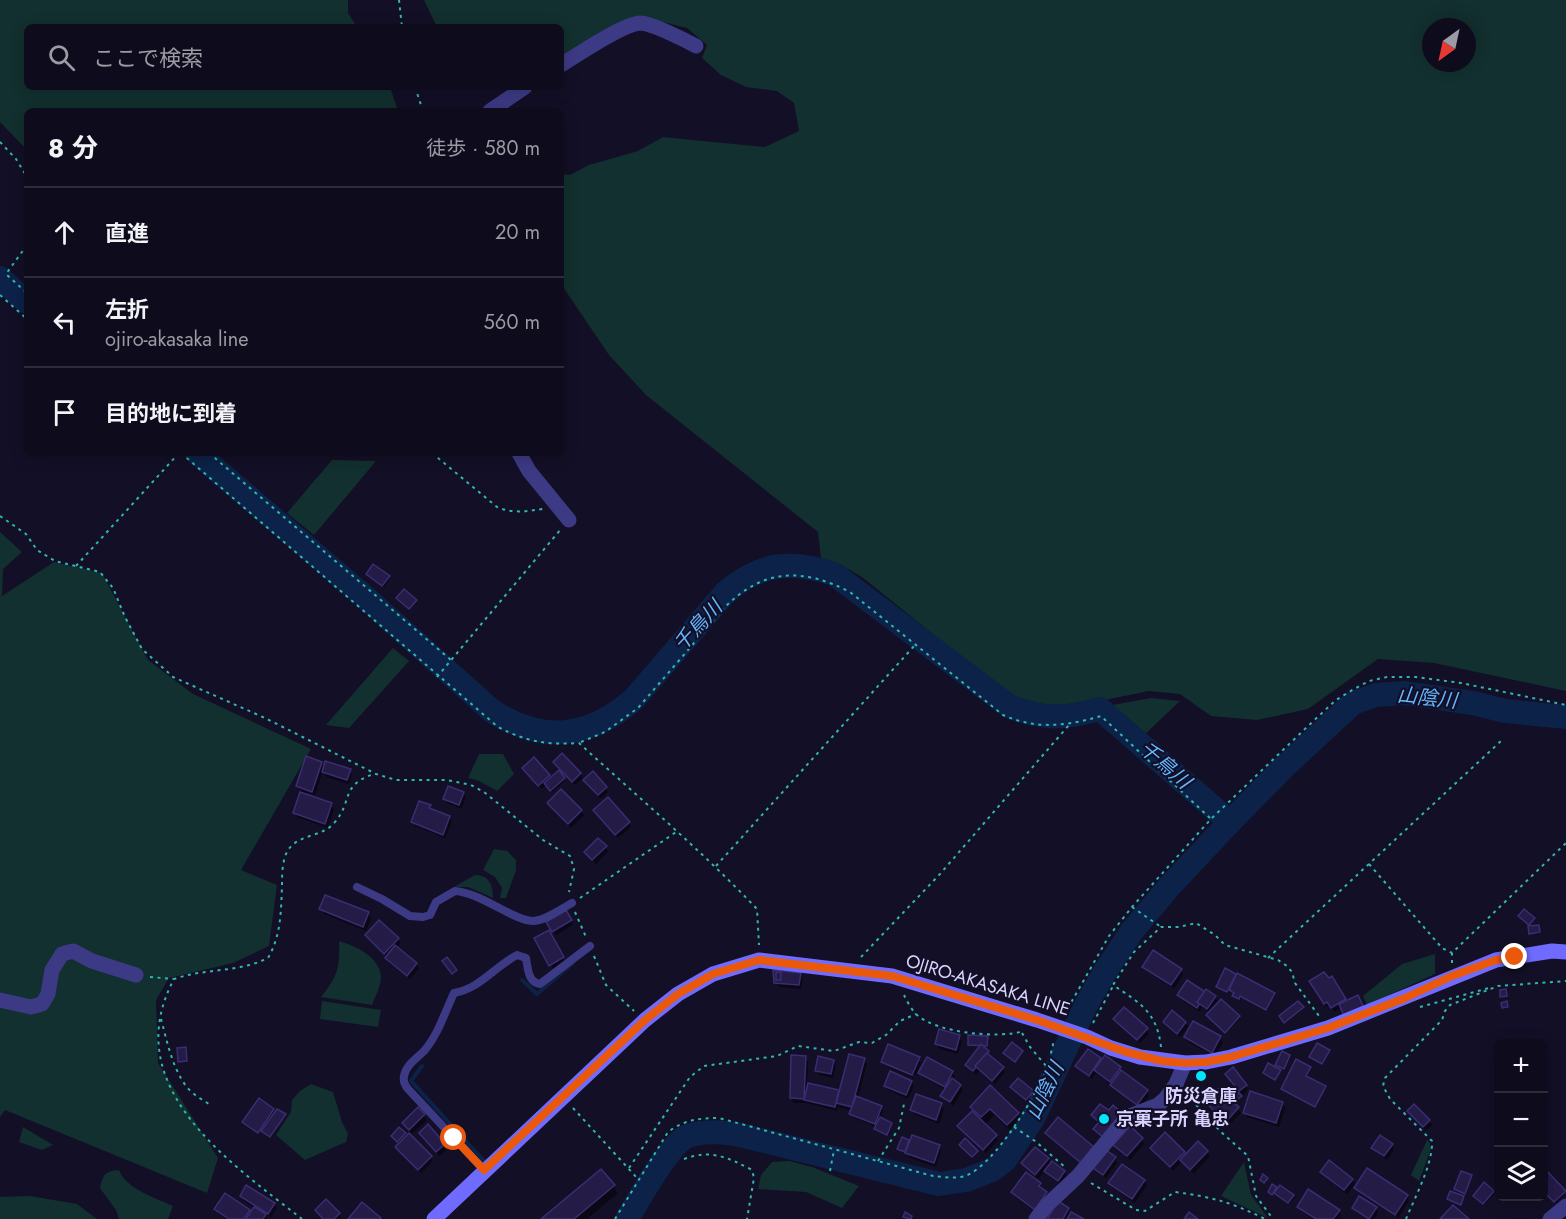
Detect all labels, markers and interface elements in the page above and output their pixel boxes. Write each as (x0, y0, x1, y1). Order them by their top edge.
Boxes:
north arrow (1422, 18, 1476, 72)
search box (24, 24, 564, 90)
icon: search (45, 41, 78, 74)
text: ここで検索 (93, 42, 203, 74)
text: 8 分 (48, 129, 98, 167)
text: 徒歩 · 580 m (426, 134, 540, 163)
icon: ahead (48, 216, 81, 249)
text: 直進 (105, 217, 149, 249)
text: 20 m (495, 218, 540, 247)
text: 左折 (105, 293, 149, 325)
icon: left (48, 306, 81, 339)
text: 560 m (484, 308, 540, 337)
text: ojiro-akasaka line (105, 325, 249, 354)
icon: arrive (48, 396, 81, 429)
text: 目的地に到着 (105, 397, 237, 429)
water label: 千鳥川 (667, 593, 730, 658)
water label: 山陰川 (1396, 680, 1460, 716)
water label: 千鳥川 (1133, 734, 1199, 797)
route end (1501, 943, 1527, 969)
street label: OJIRO-AKASAKA LINE (903, 948, 1073, 1022)
map controls (1494, 1039, 1548, 1201)
button: + (1494, 1039, 1548, 1093)
water label: 山陰川 (1019, 1056, 1072, 1124)
marker: 防災倉庫 (1194, 1069, 1208, 1083)
place label: 防災倉庫 (1165, 1083, 1237, 1109)
button: − (1494, 1093, 1548, 1147)
place label: 京菓子所 亀忠 (1116, 1106, 1229, 1132)
marker: 京菓子所 亀忠 (1097, 1112, 1111, 1126)
route start (440, 1124, 466, 1150)
button: layers (1494, 1147, 1548, 1201)

